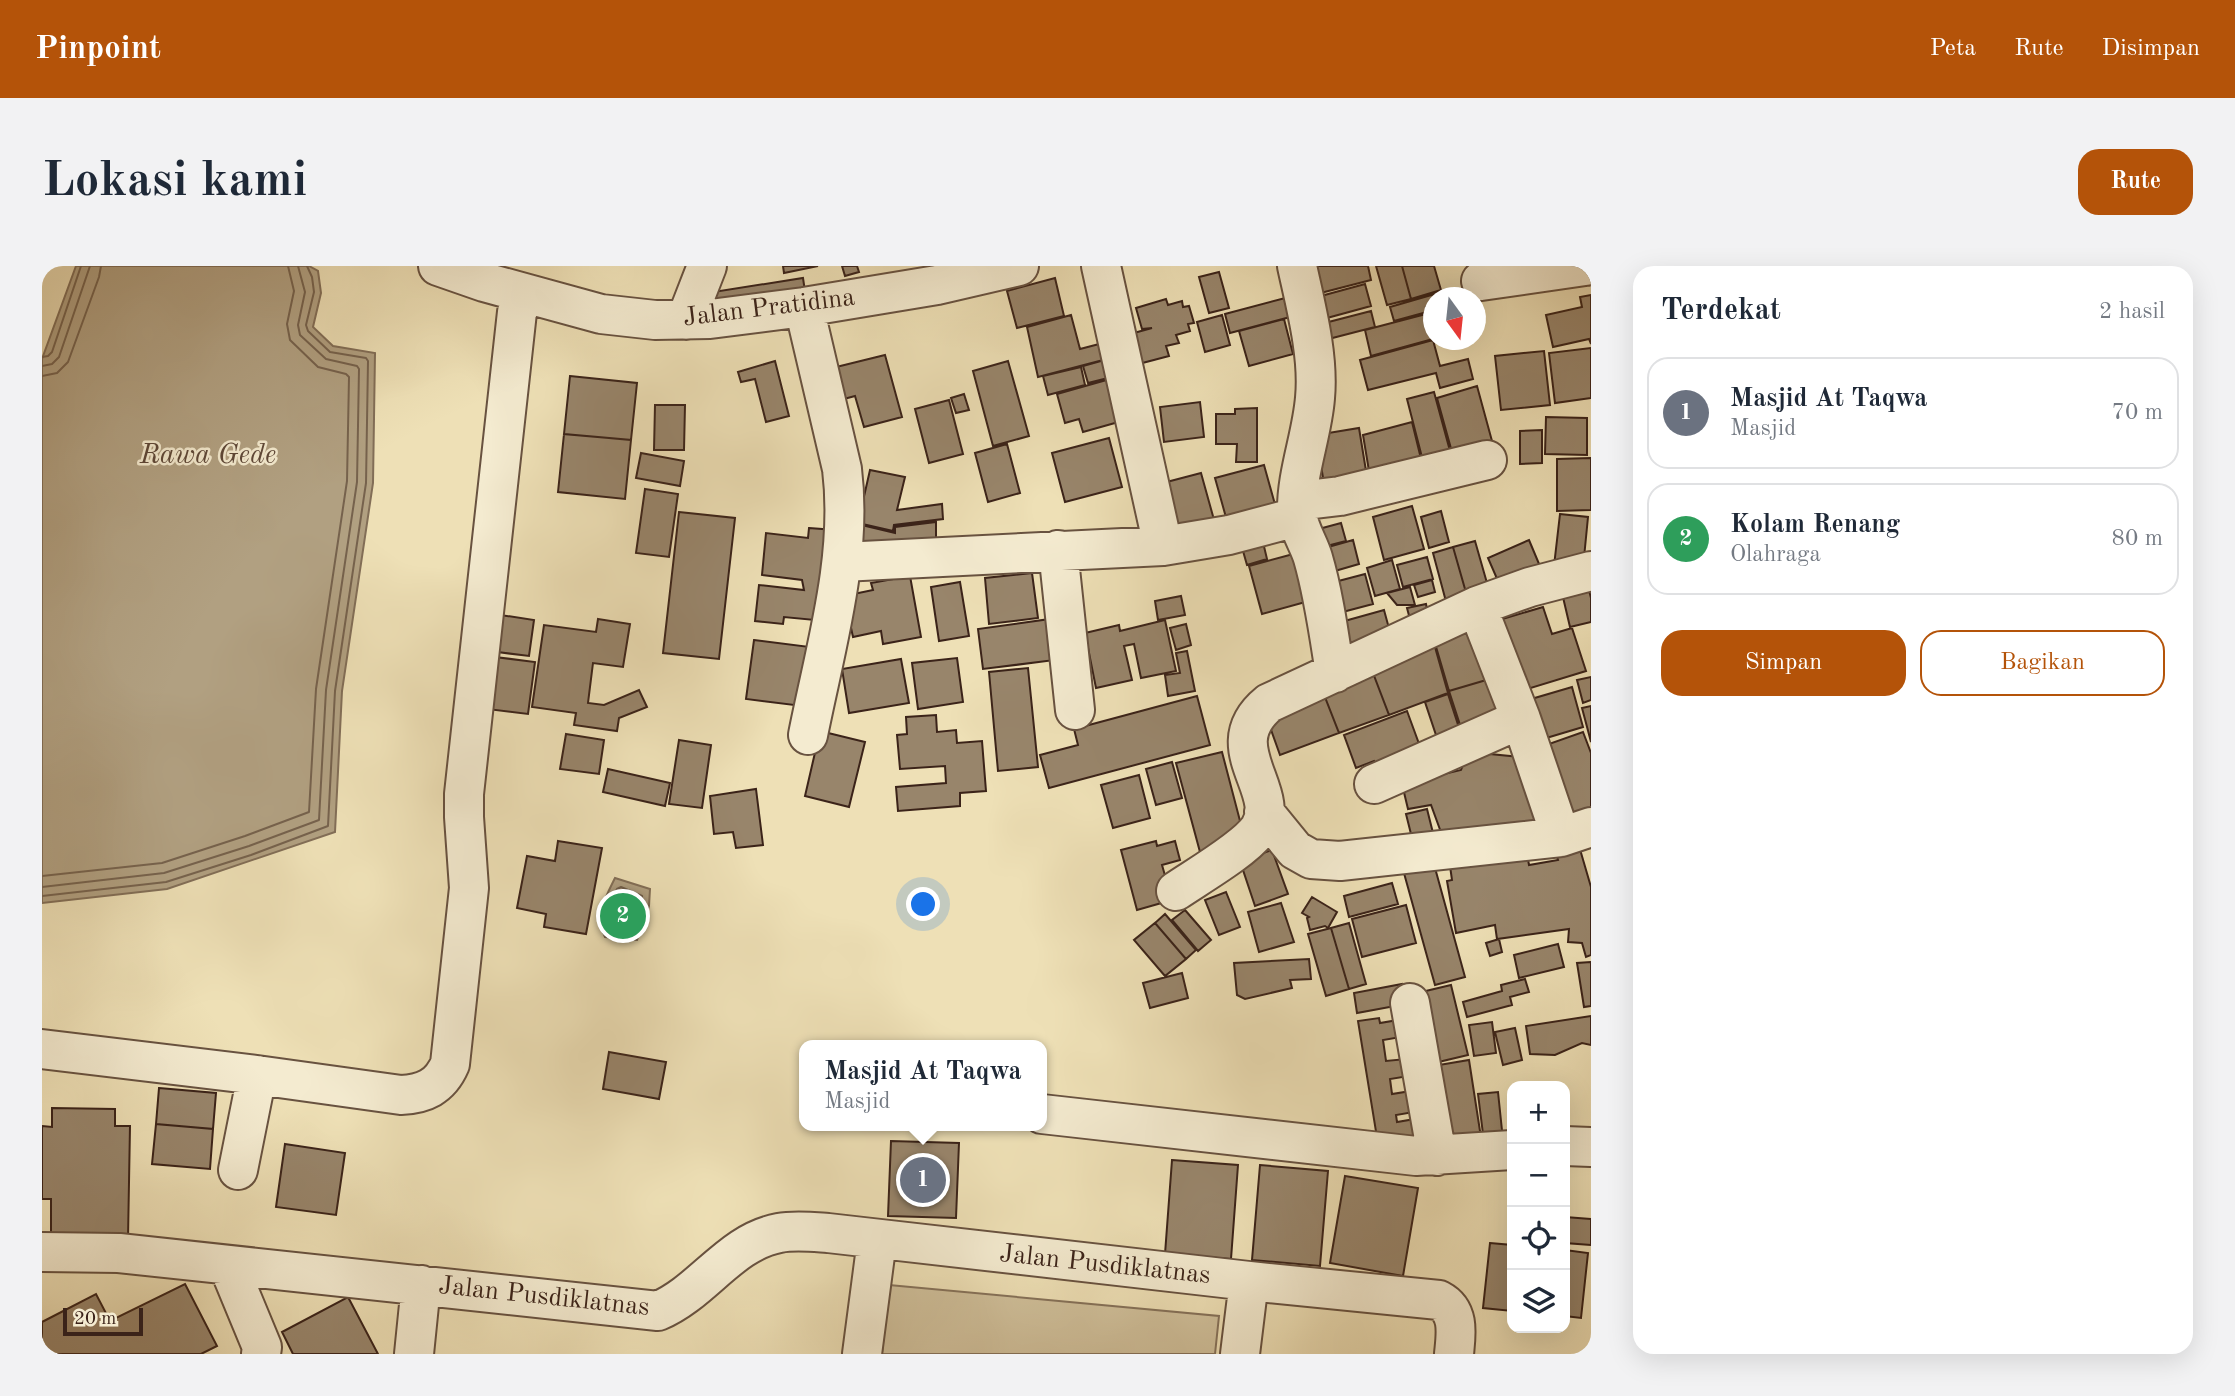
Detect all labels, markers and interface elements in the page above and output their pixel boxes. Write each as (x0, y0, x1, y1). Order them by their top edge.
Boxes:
text: Pinpoint (35, 33, 161, 66)
text: Peta (1930, 37, 1976, 61)
text: Rute (2014, 37, 2064, 61)
text: Disimpan (2102, 37, 2200, 61)
button: Rute (2078, 149, 2193, 215)
text: Lokasi kami (42, 158, 307, 207)
street label: Jalan Pratidina (682, 285, 857, 331)
north arrow (1423, 287, 1486, 350)
text: Terdekat (1661, 296, 1781, 326)
text: 2 hasil (2099, 300, 2165, 323)
text: Masjid At Taqwa (1730, 386, 1928, 412)
text: 1 (1679, 401, 1693, 424)
text: 70 m (2112, 401, 2163, 424)
text: Masjid (1730, 417, 1796, 440)
water label: Rawa Gede (139, 442, 276, 470)
text: Kolam Renang (1730, 512, 1900, 538)
text: 2 (1679, 527, 1693, 550)
text: 80 m (2112, 527, 2163, 550)
text: Olahraga (1730, 543, 1821, 566)
button: Simpan (1661, 630, 1906, 696)
button: Bagikan (1920, 630, 2165, 696)
your location (906, 887, 940, 921)
pin: 2 (600, 890, 646, 942)
popup (799, 1040, 1047, 1131)
text: Masjid At Taqwa (824, 1059, 1022, 1085)
map controls (1507, 1081, 1570, 1333)
button: + (1507, 1081, 1570, 1144)
text: Masjid (824, 1090, 890, 1113)
button: − (1507, 1144, 1570, 1207)
pin: 1 (900, 1154, 946, 1206)
button: locate (1507, 1207, 1570, 1270)
street label: Jalan Pusdiklatnas (998, 1241, 1212, 1289)
button: layers (1507, 1270, 1570, 1333)
street label: Jalan Pusdiklatnas (437, 1273, 651, 1321)
scale bar (63, 1305, 144, 1337)
text: 20 m (74, 1310, 116, 1329)

